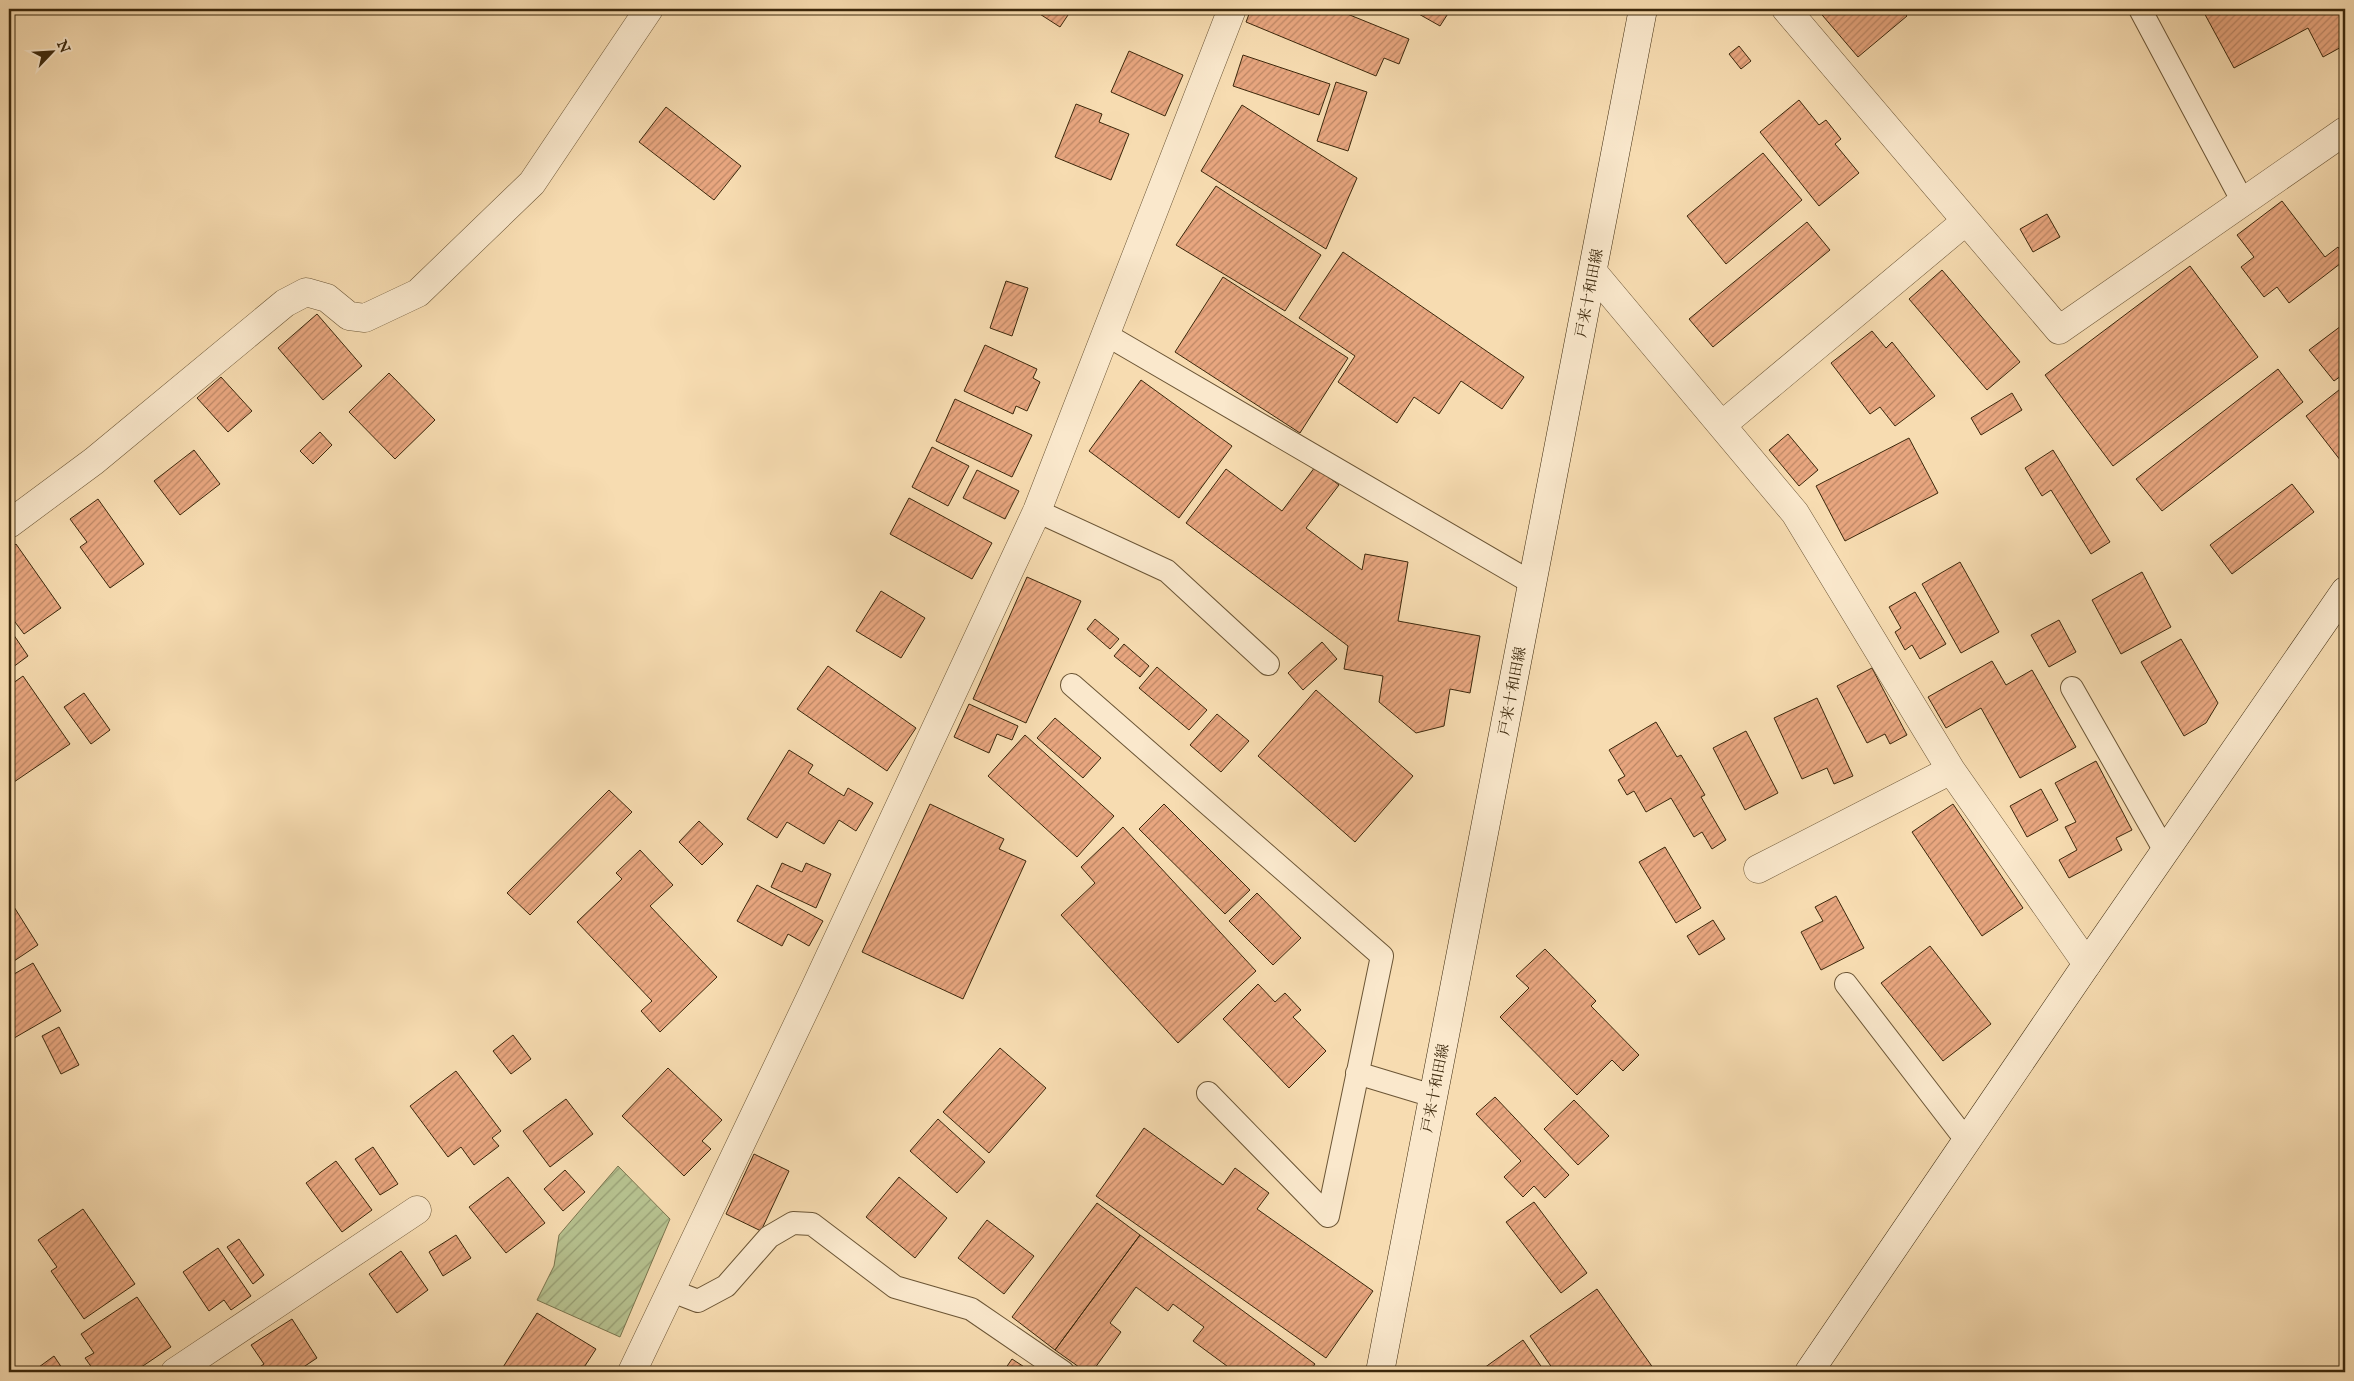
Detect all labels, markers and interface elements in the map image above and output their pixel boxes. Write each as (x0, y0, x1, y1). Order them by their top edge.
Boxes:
north arrow (28, 28, 78, 78)
text: N (52, 37, 74, 56)
street label: 戸来十和田線 (1572, 247, 1607, 339)
street label: 戸来十和田線 (1495, 645, 1530, 737)
street label: 戸来十和田線 (1418, 1042, 1453, 1134)

